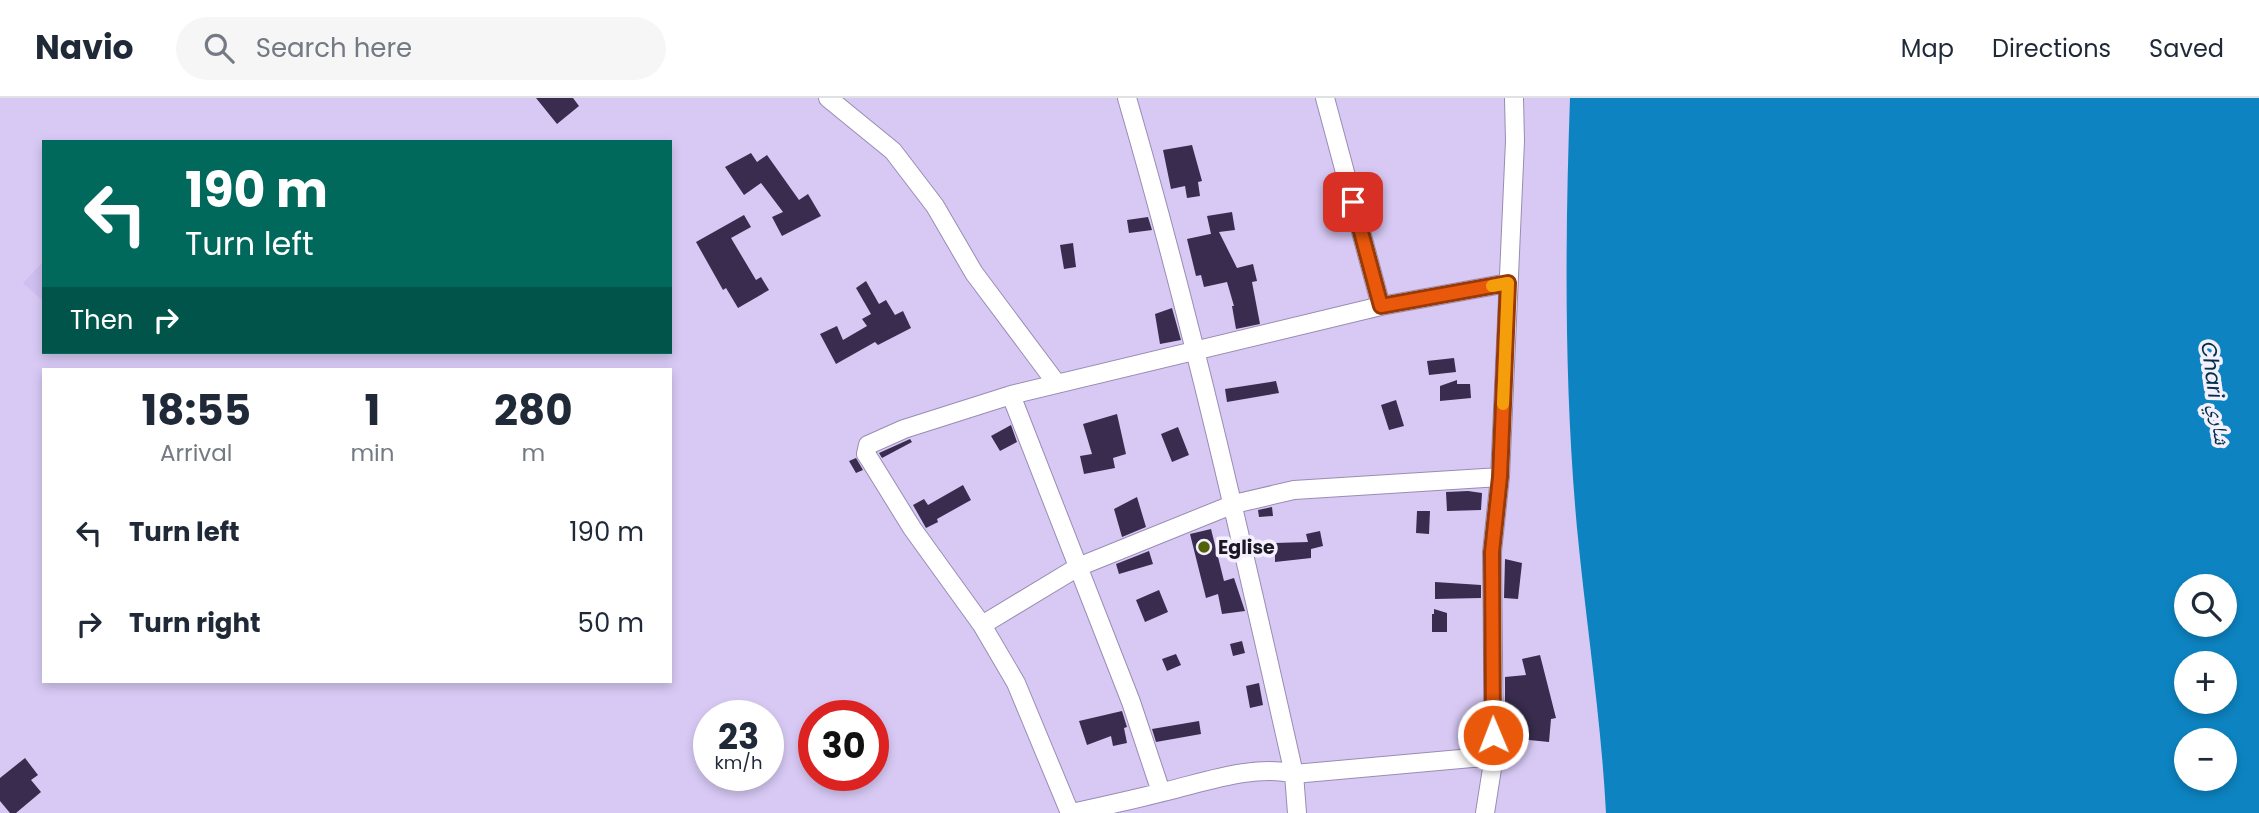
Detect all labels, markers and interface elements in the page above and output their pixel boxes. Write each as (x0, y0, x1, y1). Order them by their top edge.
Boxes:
search box (176, 17, 666, 80)
text: Navio (35, 24, 134, 71)
icon: search (200, 29, 238, 67)
text: Search here (256, 30, 412, 66)
text: Map (1901, 32, 1954, 65)
text: Directions (1992, 32, 2111, 65)
text: Saved (2149, 32, 2224, 65)
text: 190 m (185, 156, 328, 224)
icon: left (70, 168, 161, 259)
pin (1323, 172, 1383, 232)
icon: arrive (1334, 183, 1372, 221)
text: Turn left (185, 221, 314, 266)
icon: right (147, 301, 185, 339)
text: Then (70, 302, 133, 338)
water label: Chari شاري (2192, 340, 2237, 447)
text: 18:55 (141, 381, 251, 440)
text: 1 (365, 381, 380, 440)
text: 280 (494, 381, 573, 440)
text: Arrival (160, 437, 232, 469)
text: min (350, 437, 395, 469)
text: m (521, 437, 545, 469)
icon: left (70, 514, 108, 552)
text: Turn left (129, 514, 240, 550)
text: 190 m (569, 514, 644, 550)
place label: Eglise (1218, 534, 1275, 561)
marker: Eglise (1196, 539, 1212, 555)
map controls (2174, 574, 2237, 791)
button: search (2174, 574, 2237, 637)
icon: right (70, 605, 108, 643)
text: Turn right (129, 605, 261, 641)
text: 50 m (578, 605, 644, 641)
button: + (2174, 651, 2237, 714)
position arrow (1456, 698, 1530, 772)
speed limit sign: 30 (798, 700, 889, 791)
text: 23 (718, 712, 759, 761)
button: − (2174, 728, 2237, 791)
text: km/h (715, 750, 762, 775)

